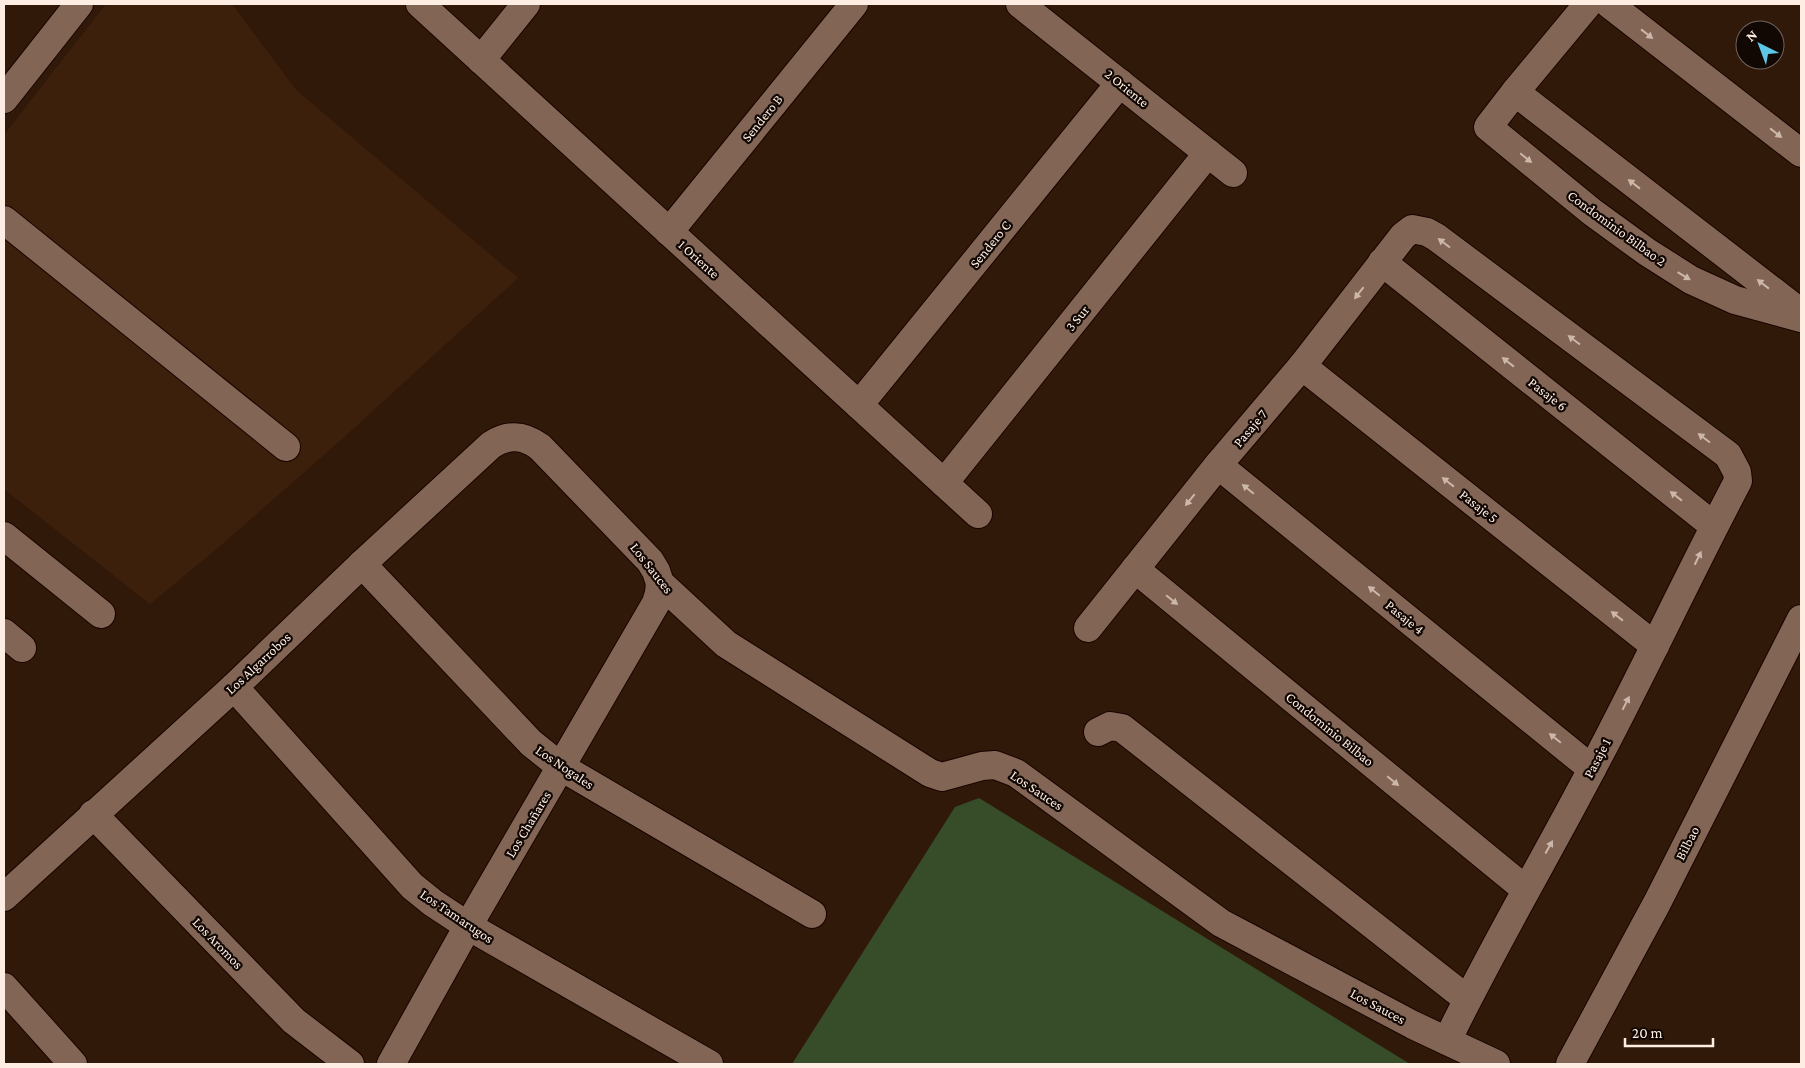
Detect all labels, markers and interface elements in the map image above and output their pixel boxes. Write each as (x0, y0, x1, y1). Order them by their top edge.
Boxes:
north arrow (1735, 20, 1785, 70)
text: N (1742, 26, 1761, 44)
one-way arrow (1640, 28, 1653, 39)
street label: 2 Oriente (1102, 66, 1152, 110)
street label: Sendero B (738, 91, 786, 145)
one-way arrow (1769, 128, 1783, 138)
one-way arrow (1519, 153, 1532, 164)
one-way arrow (1628, 179, 1641, 190)
street label: Condominio Bilbao 2 (1565, 187, 1670, 269)
street label: Sendero C (966, 217, 1014, 271)
street label: 1 Oriente (675, 236, 723, 282)
one-way arrow (1437, 238, 1451, 248)
one-way arrow (1678, 271, 1691, 280)
one-way arrow (1757, 278, 1770, 289)
one-way arrow (1353, 286, 1364, 299)
street label: 3 Sur (1062, 302, 1092, 334)
one-way arrow (1568, 335, 1581, 346)
one-way arrow (1501, 357, 1514, 368)
street label: Pasaje 6 (1525, 374, 1570, 415)
street label: Pasaje 7 (1230, 406, 1271, 451)
one-way arrow (1698, 432, 1711, 443)
one-way arrow (1442, 477, 1455, 488)
one-way arrow (1242, 484, 1255, 495)
street label: Pasaje 5 (1456, 486, 1501, 527)
one-way arrow (1670, 490, 1683, 501)
one-way arrow (1184, 494, 1195, 507)
street label: Los Sauces (627, 539, 677, 597)
one-way arrow (1695, 551, 1703, 565)
one-way arrow (1368, 586, 1381, 597)
one-way arrow (1165, 594, 1178, 605)
street label: Pasaje 4 (1382, 597, 1427, 638)
one-way arrow (1611, 610, 1624, 621)
street label: Los Algarrobos (222, 629, 294, 697)
street label: Condominio Bilbao (1283, 689, 1377, 769)
one-way arrow (1622, 696, 1630, 711)
one-way arrow (1549, 732, 1561, 744)
street label: Pasaje 1 (1580, 735, 1615, 781)
street label: Los Nogales (533, 742, 597, 792)
street label: Los Sauces (1008, 767, 1066, 813)
one-way arrow (1386, 775, 1399, 786)
street label: Los Chañares (502, 788, 554, 860)
street label: Bilbao (1672, 823, 1702, 863)
one-way arrow (1545, 839, 1553, 854)
street label: Los Tamarugos (417, 886, 497, 946)
street label: Los Aromos (190, 914, 246, 972)
street label: Los Sauces (1348, 985, 1408, 1027)
scale bar (1625, 1016, 1712, 1048)
text: 20 m (1632, 1025, 1663, 1041)

